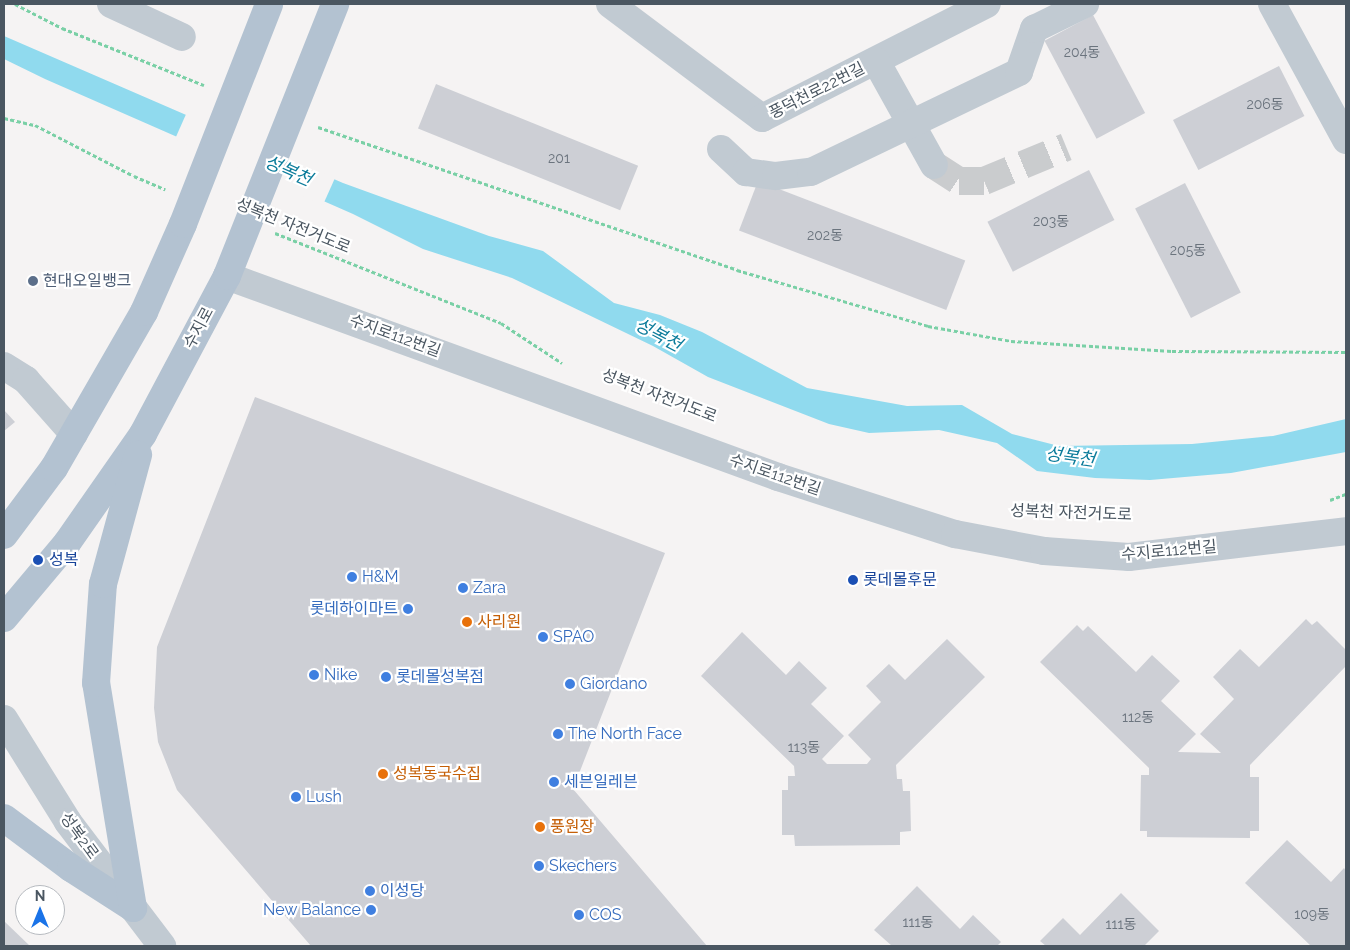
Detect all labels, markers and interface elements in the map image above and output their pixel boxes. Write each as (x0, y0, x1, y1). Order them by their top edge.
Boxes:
house number: 204동 (1064, 44, 1100, 60)
street label: 풍덕천로22번길 (766, 59, 868, 123)
house number: 206동 (1246, 96, 1284, 112)
house number: 201 (548, 150, 570, 166)
water label: 성복천 (261, 151, 315, 191)
street label: 성복천 자전거도로 (233, 194, 353, 258)
house number: 203동 (1033, 213, 1069, 229)
house number: 202동 (807, 227, 843, 243)
house number: 205동 (1170, 242, 1206, 258)
place label: 현대오일뱅크 (43, 271, 131, 291)
marker: 현대오일뱅크 (27, 275, 39, 287)
street label: 수지로 (180, 304, 218, 352)
street label: 수지로112번길 (347, 311, 443, 361)
water label: 성복천 (631, 314, 685, 356)
street label: 성복천 자전거도로 (599, 365, 719, 427)
water label: 성복천 (1044, 443, 1096, 471)
street label: 수지로112번길 (727, 450, 823, 500)
street label: 성복천 자전거도로 (1010, 501, 1132, 525)
street label: 수지로112번길 (1121, 537, 1217, 565)
place label: 성복 (49, 550, 78, 570)
marker: 성복 (31, 553, 45, 567)
place label: H&M (362, 567, 399, 587)
place label: 롯데몰후문 (863, 570, 937, 590)
marker: H&M (346, 571, 358, 583)
marker: 롯데몰후문 (847, 574, 859, 586)
place label: Zara (473, 578, 506, 598)
marker: Zara (457, 582, 469, 594)
place label: 롯데하이마트 (310, 599, 398, 619)
marker: 롯데하이마트 (402, 603, 414, 615)
place label: 사리원 (477, 612, 521, 632)
marker: 사리원 (461, 616, 473, 628)
place label: SPAO (553, 627, 594, 647)
marker: SPAO (537, 631, 549, 643)
place label: Nike (324, 665, 357, 685)
place label: 롯데몰성복점 (396, 667, 484, 687)
marker: Nike (308, 669, 320, 681)
marker: 롯데몰성복점 (380, 671, 392, 683)
place label: Giordano (580, 674, 647, 694)
marker: Giordano (564, 678, 576, 690)
house number: 112동 (1122, 709, 1154, 725)
place label: The North Face (568, 724, 682, 744)
marker: The North Face (552, 728, 564, 740)
house number: 113동 (788, 739, 820, 755)
place label: 성복동국수집 (393, 764, 481, 784)
marker: 성복동국수집 (377, 768, 389, 780)
place label: 세븐일레븐 (564, 772, 638, 792)
marker: 세븐일레븐 (548, 776, 560, 788)
place label: Lush (306, 787, 342, 807)
marker: Lush (290, 791, 302, 803)
street label: 성복2로 (56, 809, 102, 863)
place label: 풍원장 (550, 817, 594, 837)
marker: 풍원장 (534, 821, 546, 833)
place label: Skechers (549, 856, 617, 876)
marker: Skechers (533, 860, 545, 872)
place label: 이성당 (380, 881, 424, 901)
north arrow (15, 885, 65, 935)
marker: 이성당 (364, 885, 376, 897)
text: N (35, 888, 45, 904)
place label: New Balance (263, 900, 361, 920)
marker: New Balance (365, 904, 377, 916)
place label: COS (589, 905, 622, 925)
house number: 109동 (1294, 906, 1330, 922)
marker: COS (573, 909, 585, 921)
house number: 111동 (903, 914, 933, 930)
house number: 111동 (1106, 916, 1136, 932)

